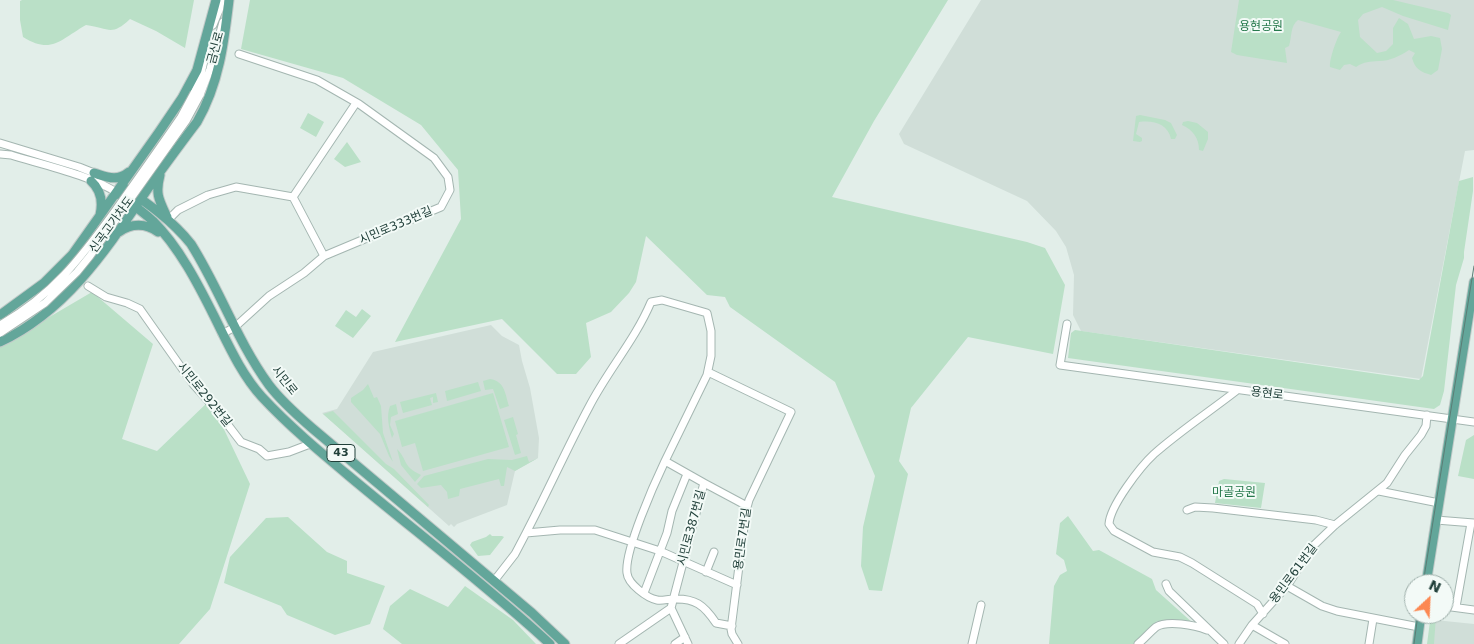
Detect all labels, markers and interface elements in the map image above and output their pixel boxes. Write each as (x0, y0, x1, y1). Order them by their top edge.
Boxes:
park label: 용현공원 (1239, 20, 1283, 34)
street label: 금신로 (205, 30, 227, 66)
street label: 신곡고가차도 (87, 194, 137, 256)
street label: 시민로333번길 (357, 204, 435, 248)
street label: 시민로292번길 (174, 360, 234, 430)
street label: 시민로 (268, 364, 300, 398)
street label: 용현로 (1250, 385, 1284, 403)
road number: 43 (327, 444, 355, 462)
park label: 마골공원 (1212, 486, 1256, 500)
street label: 시민로387번길 (675, 488, 709, 568)
street label: 용민로7번길 (731, 507, 755, 571)
street label: 용민로61번길 (1267, 542, 1321, 606)
north arrow (1404, 574, 1454, 624)
text: N (1426, 577, 1444, 596)

